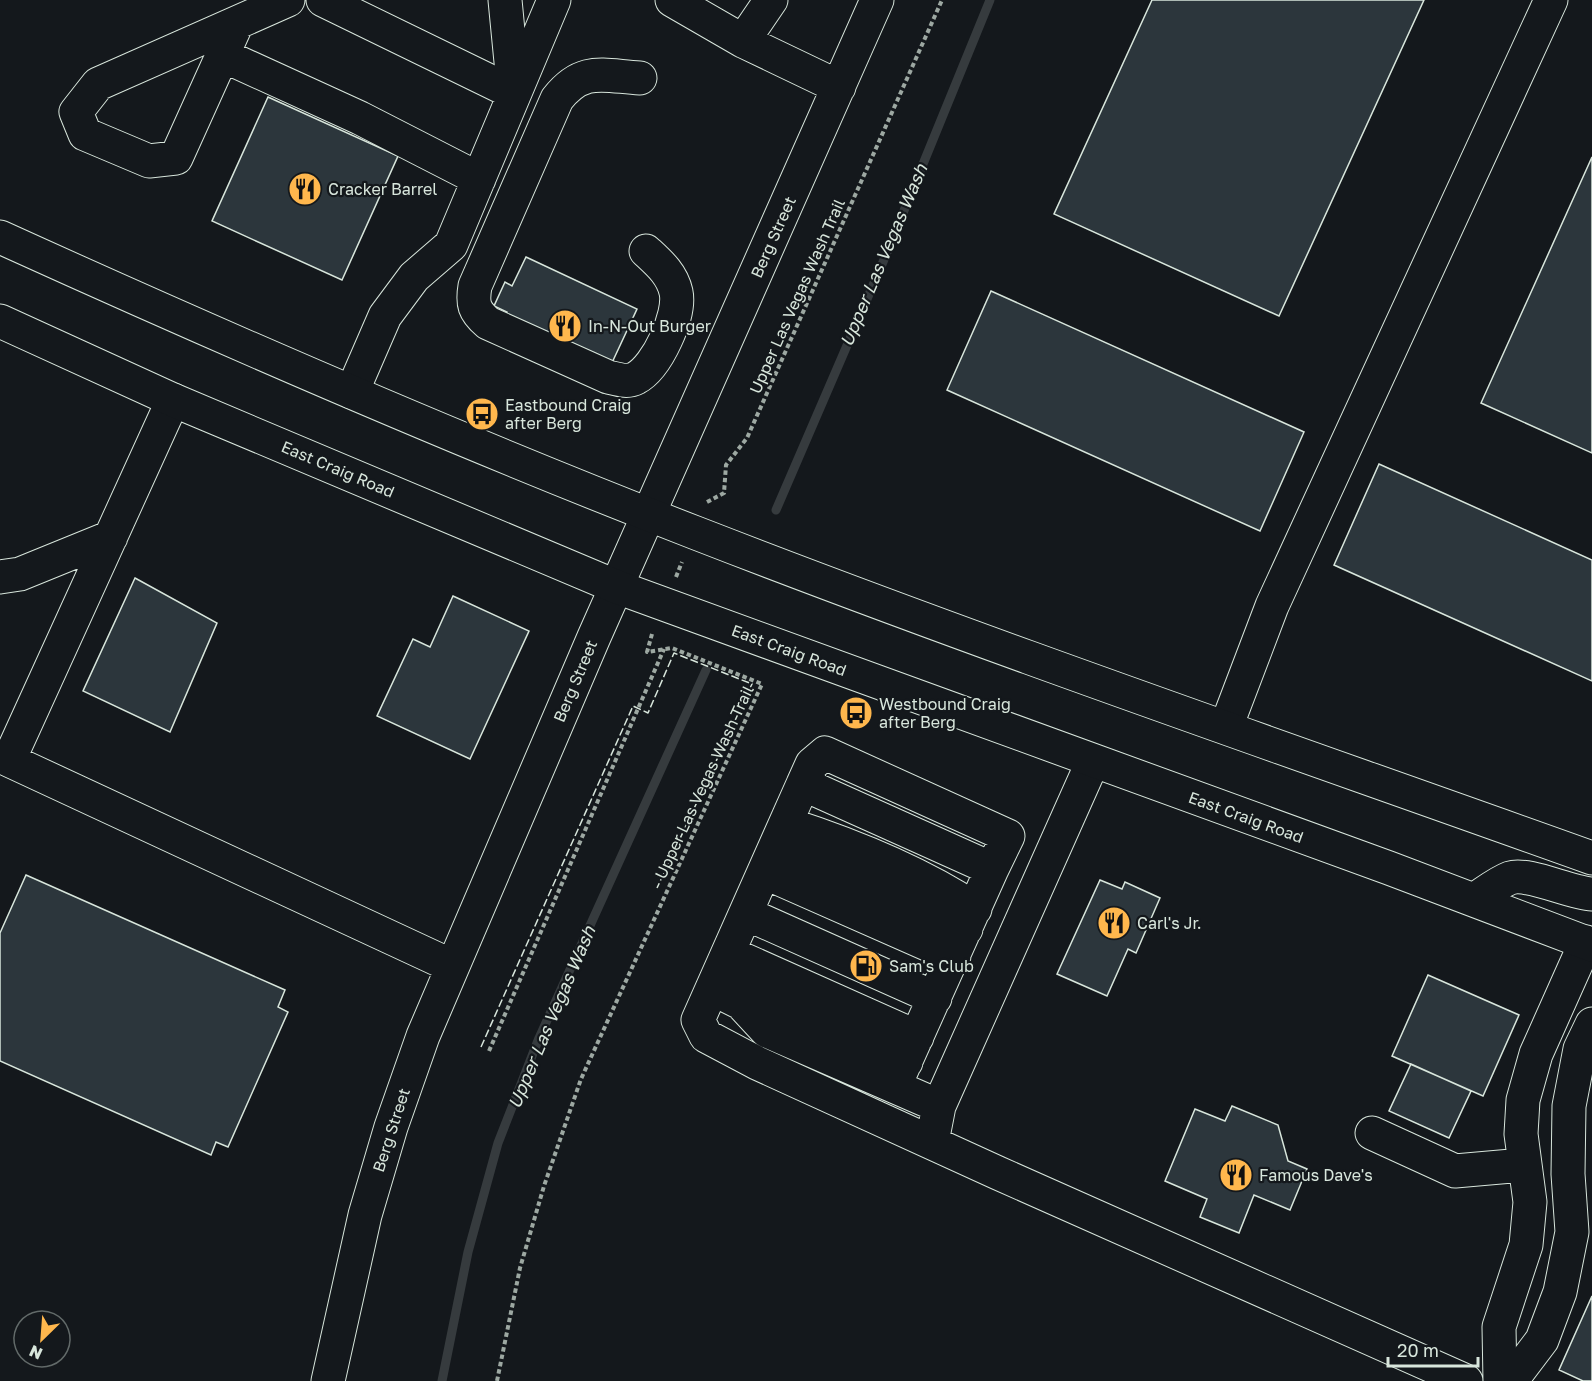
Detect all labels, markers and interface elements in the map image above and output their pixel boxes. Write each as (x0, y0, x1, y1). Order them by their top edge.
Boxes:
water label: Upper Las Vegas Wash (835, 160, 932, 349)
restaurant icon: Cracker Barrel (287, 171, 323, 207)
place label: Cracker Barrel (328, 179, 437, 199)
street label: Berg Street (746, 193, 800, 281)
street label: Upper Las Vegas Wash Trail (745, 195, 849, 397)
restaurant icon: In-N-Out Burger (547, 308, 583, 344)
place label: In-N-Out Burger (588, 316, 711, 336)
place label: Eastbound Craig after Berg (505, 395, 631, 433)
bus stop icon: Eastbound Craig after Berg (464, 396, 500, 432)
street label: East Craig Road (278, 436, 398, 502)
street label: East Craig Road (729, 620, 849, 680)
street label: Berg Street (549, 637, 601, 725)
street label: Upper Las Vegas Wash Trail (650, 682, 758, 882)
place label: Westbound Craig after Berg (879, 694, 1011, 732)
bus stop icon: Westbound Craig after Berg (838, 695, 874, 731)
street label: East Craig Road (1186, 787, 1306, 847)
restaurant icon: Carl's Jr. (1096, 905, 1132, 941)
place label: Carl's Jr. (1137, 913, 1202, 933)
water label: Upper Las Vegas Wash (503, 922, 600, 1111)
fuel station icon: Sam's Club (848, 948, 884, 984)
place label: Sam's Club (889, 956, 974, 976)
street label: Berg Street (368, 1085, 414, 1175)
restaurant icon: Famous Dave's (1218, 1157, 1254, 1193)
place label: Famous Dave's (1259, 1165, 1373, 1185)
north arrow (12, 1309, 72, 1369)
scale bar (1388, 1330, 1478, 1368)
text: 20 m (1397, 1339, 1439, 1361)
text: N (26, 1341, 45, 1364)

